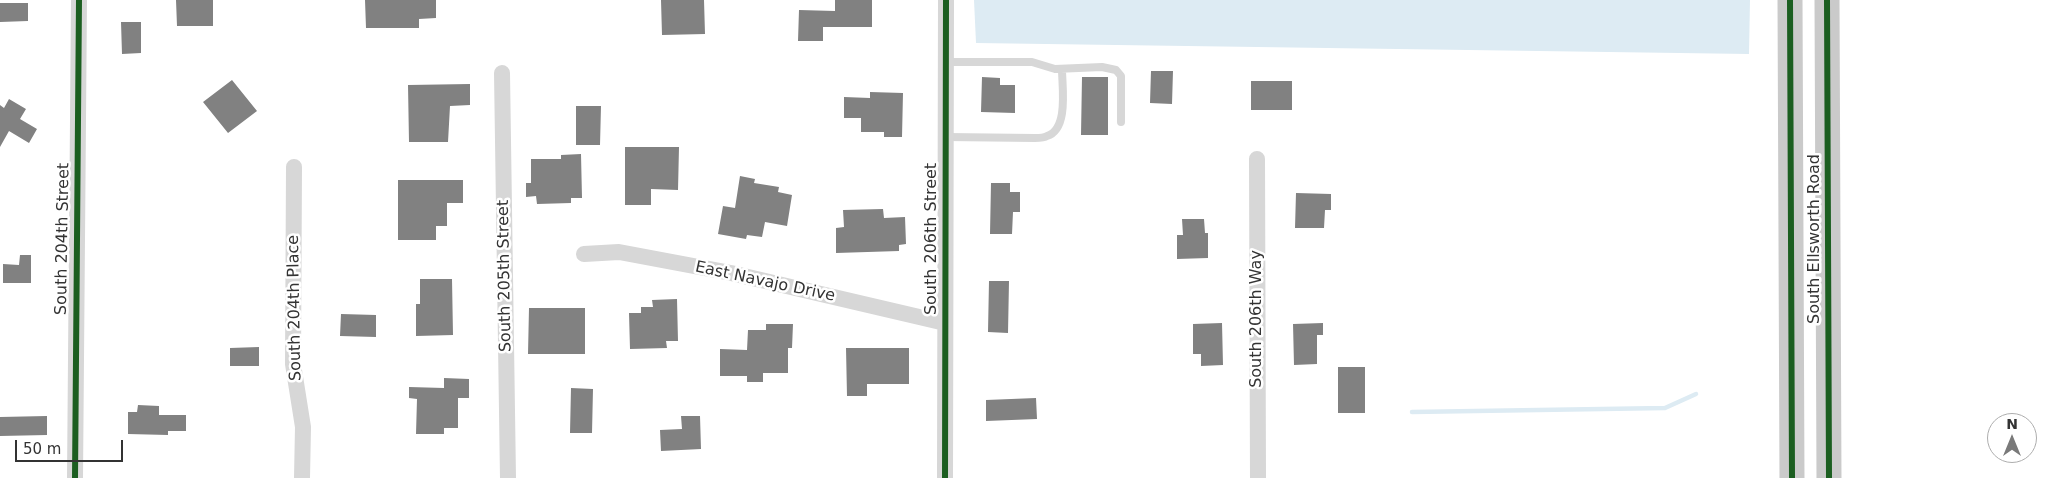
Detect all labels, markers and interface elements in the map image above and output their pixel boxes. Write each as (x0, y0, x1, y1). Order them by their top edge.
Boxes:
street label: South Ellsworth Road (1805, 154, 1825, 324)
street label: South 204th Street (52, 163, 74, 315)
street label: South 206th Street (922, 163, 942, 315)
street label: South 205th Street (494, 200, 516, 352)
street label: South 204th Place (284, 235, 306, 381)
street label: South 206th Way (1247, 250, 1267, 388)
street label: East Navajo Drive (693, 258, 837, 306)
north arrow (1987, 413, 2037, 463)
text: N (2006, 416, 2018, 432)
scale bar (18, 430, 125, 462)
text: 50 m (23, 440, 61, 458)

